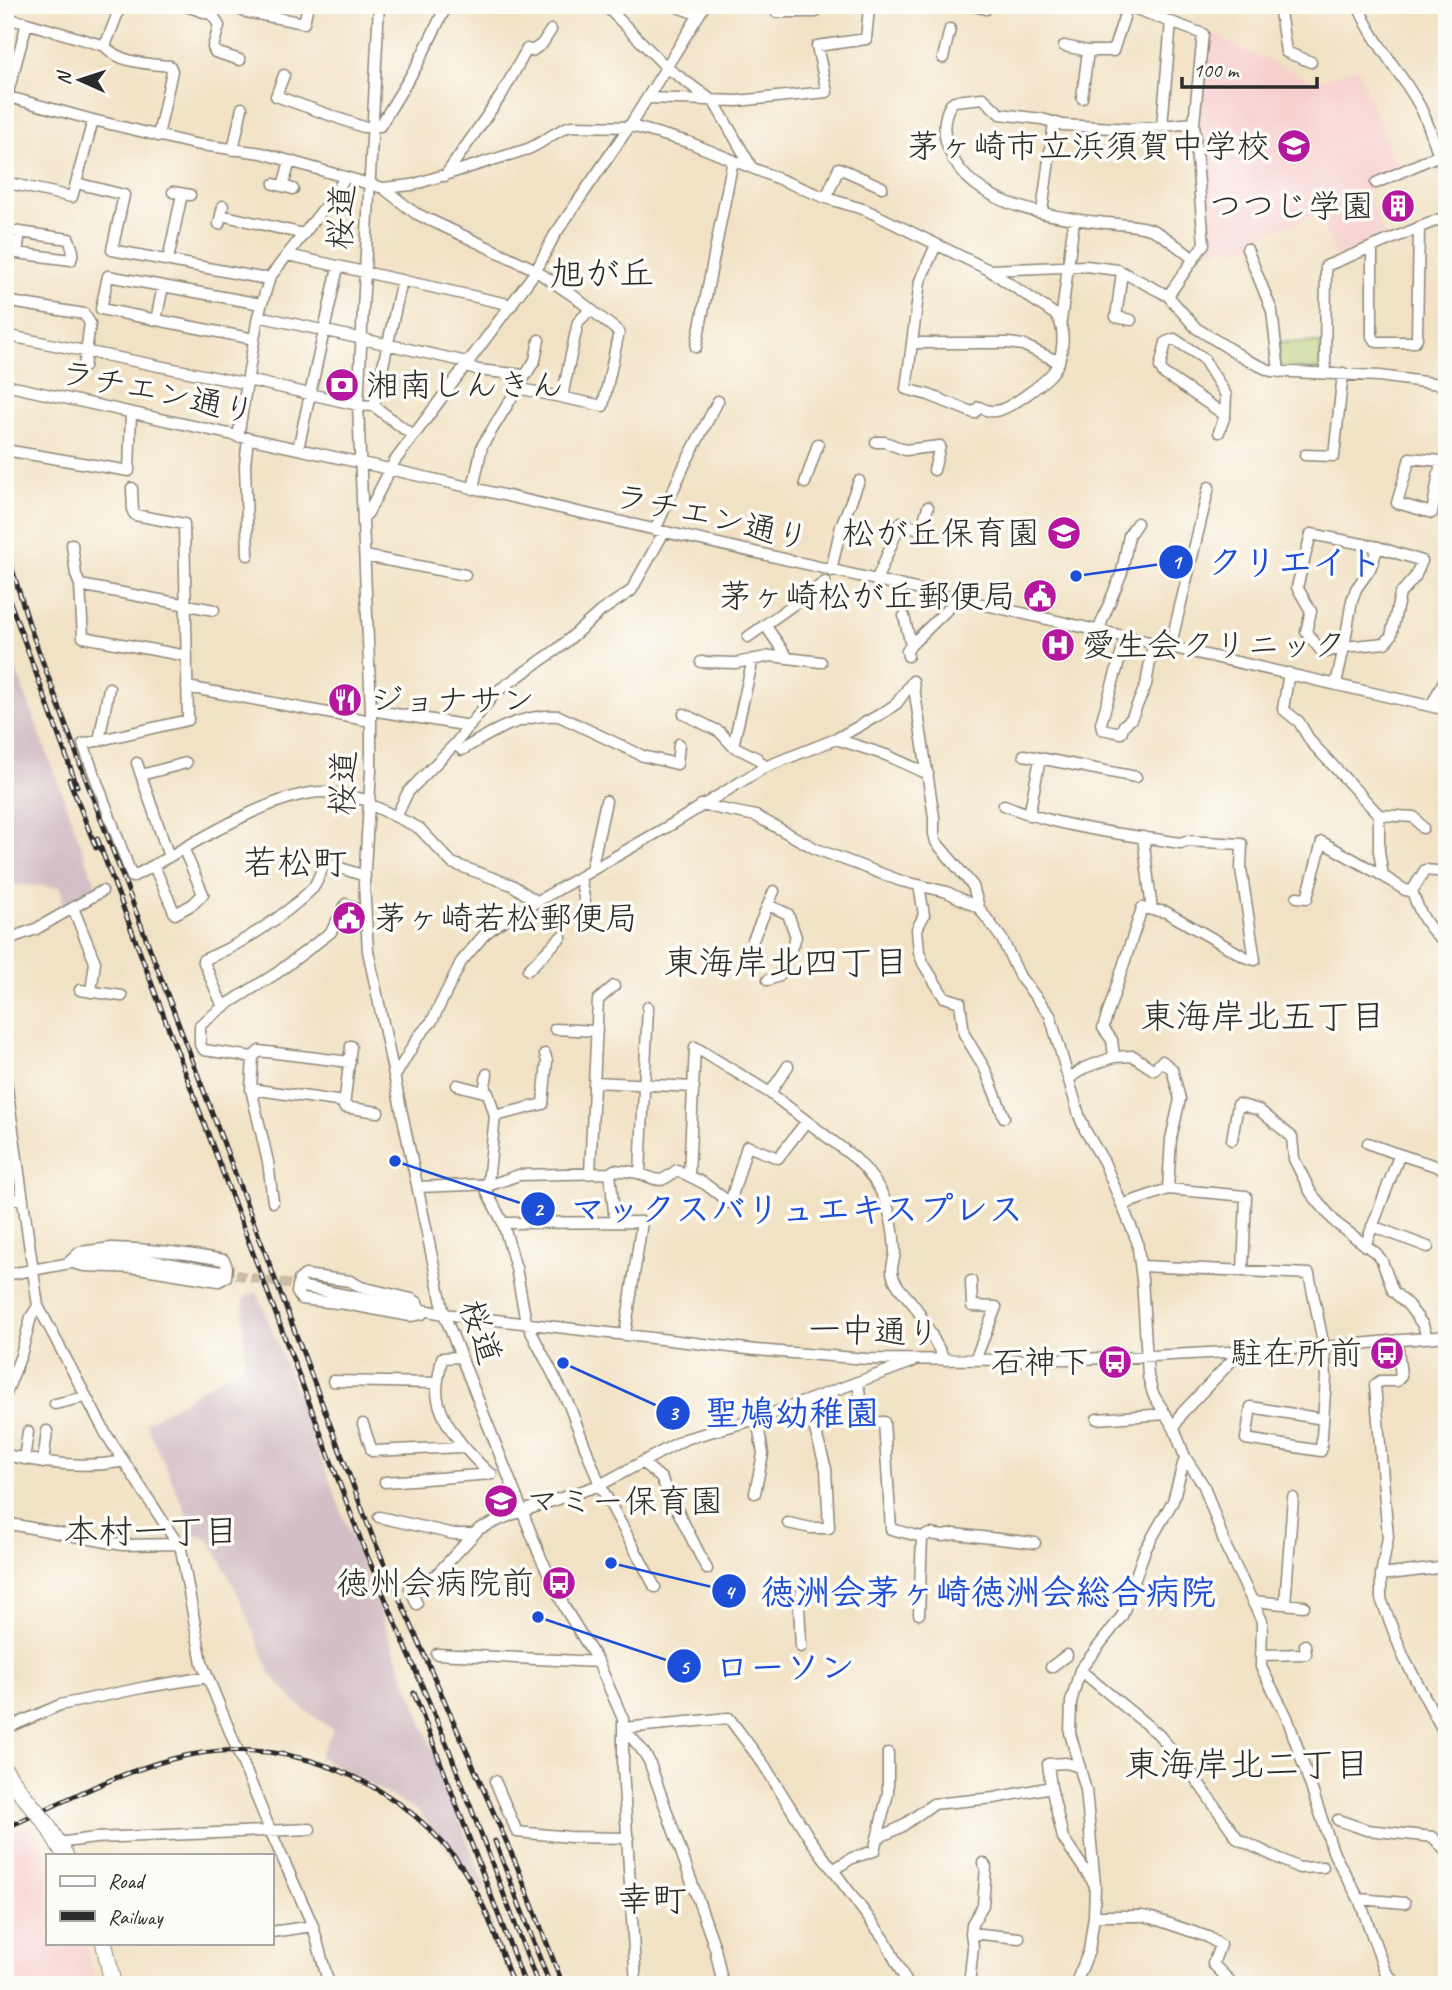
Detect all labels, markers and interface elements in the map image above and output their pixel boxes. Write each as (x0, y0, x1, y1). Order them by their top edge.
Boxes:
north arrow (46, 46, 116, 116)
scale bar (1182, 46, 1317, 90)
text: 100 m (1193, 57, 1240, 83)
text: N (52, 69, 76, 86)
place label: 茅ヶ崎市立浜須賀中学校 (907, 125, 1270, 167)
school or university icon: 茅ヶ崎市立浜須賀中学校 (1275, 127, 1313, 165)
street label: 桜道 (318, 183, 364, 251)
place label: つつじ学園 (1209, 185, 1374, 227)
building icon: つつじ学園 (1379, 187, 1417, 225)
district label: 旭が丘 (549, 251, 655, 296)
street label: ラチエン通り (57, 351, 259, 433)
place label: 湘南しんきん (366, 364, 564, 406)
bank icon: 湘南しんきん (323, 366, 361, 404)
street label: ラチエン通り (611, 474, 813, 560)
place label: 松が丘保育園 (842, 512, 1040, 554)
school or university icon: 松が丘保育園 (1045, 514, 1083, 552)
callout: クリエイト (1159, 534, 1397, 590)
text: クリエイト (1207, 540, 1383, 585)
text: 1 (1171, 549, 1183, 575)
place label: 茅ヶ崎松が丘郵便局 (719, 575, 1016, 617)
public building icon: 茅ヶ崎松が丘郵便局 (1021, 577, 1059, 615)
place label: 愛生会クリニック (1082, 624, 1346, 666)
hospital icon: 愛生会クリニック (1039, 626, 1077, 664)
place label: ジョナサン (370, 679, 535, 721)
restaurant icon: ジョナサン (326, 681, 364, 719)
street label: 桜道 (321, 749, 365, 817)
district label: 若松町 (242, 840, 348, 885)
place label: 茅ヶ崎若松郵便局 (374, 897, 638, 939)
public building icon: 茅ヶ崎若松郵便局 (330, 899, 368, 937)
district label: 東海岸北四丁目 (663, 940, 909, 985)
district label: 東海岸北五丁目 (1140, 994, 1386, 1039)
callout: マックスバリュエキスプレス (520, 1181, 1038, 1237)
text: マックスバリュエキスプレス (571, 1187, 1023, 1232)
text: 2 (533, 1196, 545, 1222)
street label: 桜道 (450, 1294, 512, 1370)
street label: 一中通り (807, 1308, 941, 1354)
place label: 駐在所前 (1230, 1332, 1362, 1374)
bus stop icon: 駐在所前 (1368, 1334, 1406, 1372)
place label: 石神下 (991, 1341, 1090, 1383)
bus stop icon: 石神下 (1096, 1343, 1134, 1381)
callout: 聖鳩幼稚園 (656, 1385, 894, 1441)
text: 聖鳩幼稚園 (704, 1391, 880, 1436)
text: 3 (668, 1400, 680, 1426)
place label: マミー保育園 (526, 1480, 723, 1522)
school or university icon: マミー保育園 (482, 1482, 520, 1520)
district label: 本村一丁目 (63, 1509, 239, 1554)
place label: 徳州会病院前 (336, 1562, 534, 1604)
callout: 徳洲会茅ヶ崎徳洲会総合病院 (711, 1563, 1229, 1619)
bus stop icon: 徳州会病院前 (540, 1564, 578, 1602)
text: 徳洲会茅ヶ崎徳洲会総合病院 (760, 1570, 1216, 1615)
text: 4 (724, 1579, 736, 1605)
callout: ローソン (666, 1638, 869, 1694)
text: ローソン (715, 1645, 855, 1690)
text: 5 (679, 1654, 690, 1680)
district label: 東海岸北二丁目 (1124, 1742, 1370, 1787)
legend (46, 1854, 273, 1944)
text: Road (108, 1868, 147, 1894)
district label: 幸町 (617, 1877, 687, 1922)
text: Railway (108, 1904, 164, 1930)

